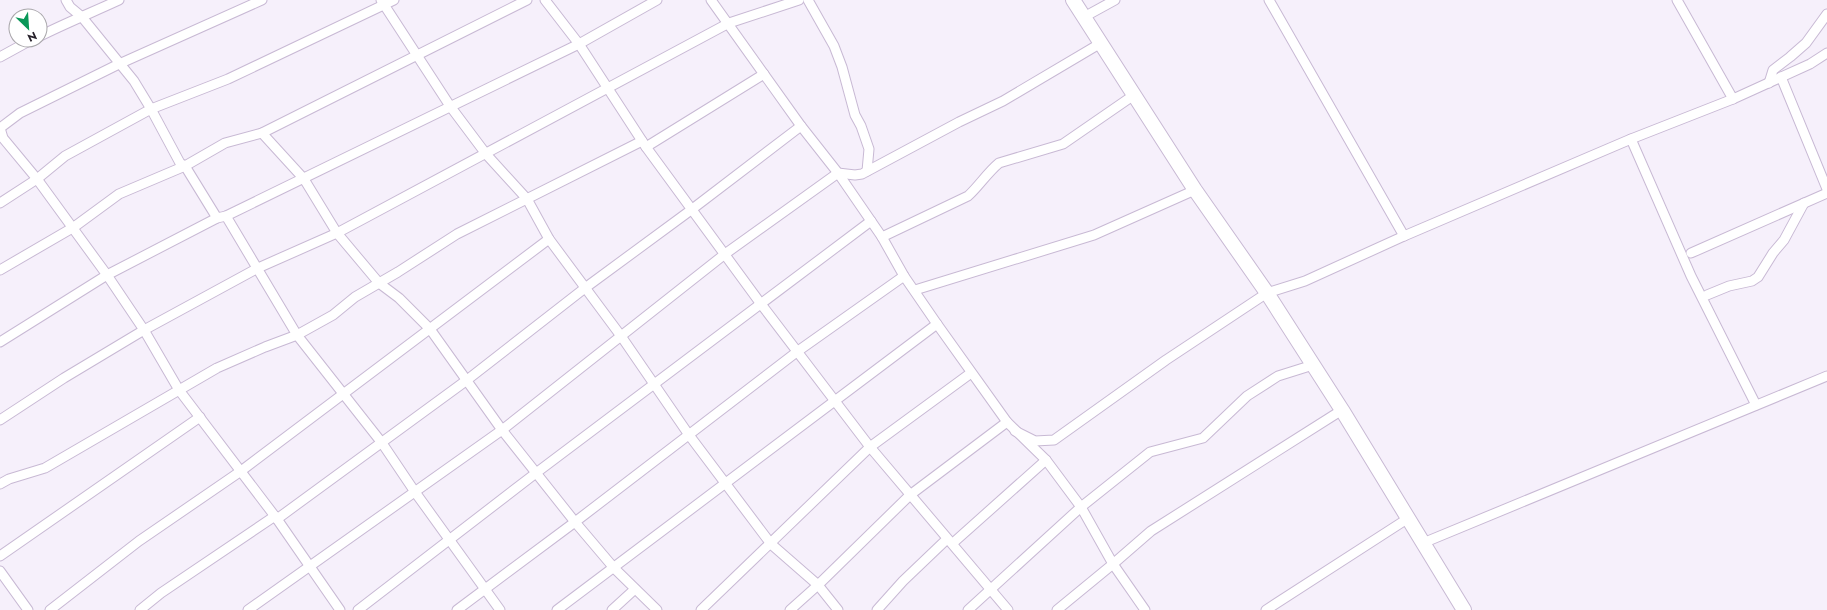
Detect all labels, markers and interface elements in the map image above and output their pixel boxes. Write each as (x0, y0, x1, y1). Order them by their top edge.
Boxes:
north arrow (8, 8, 48, 48)
text: N (25, 28, 40, 46)

